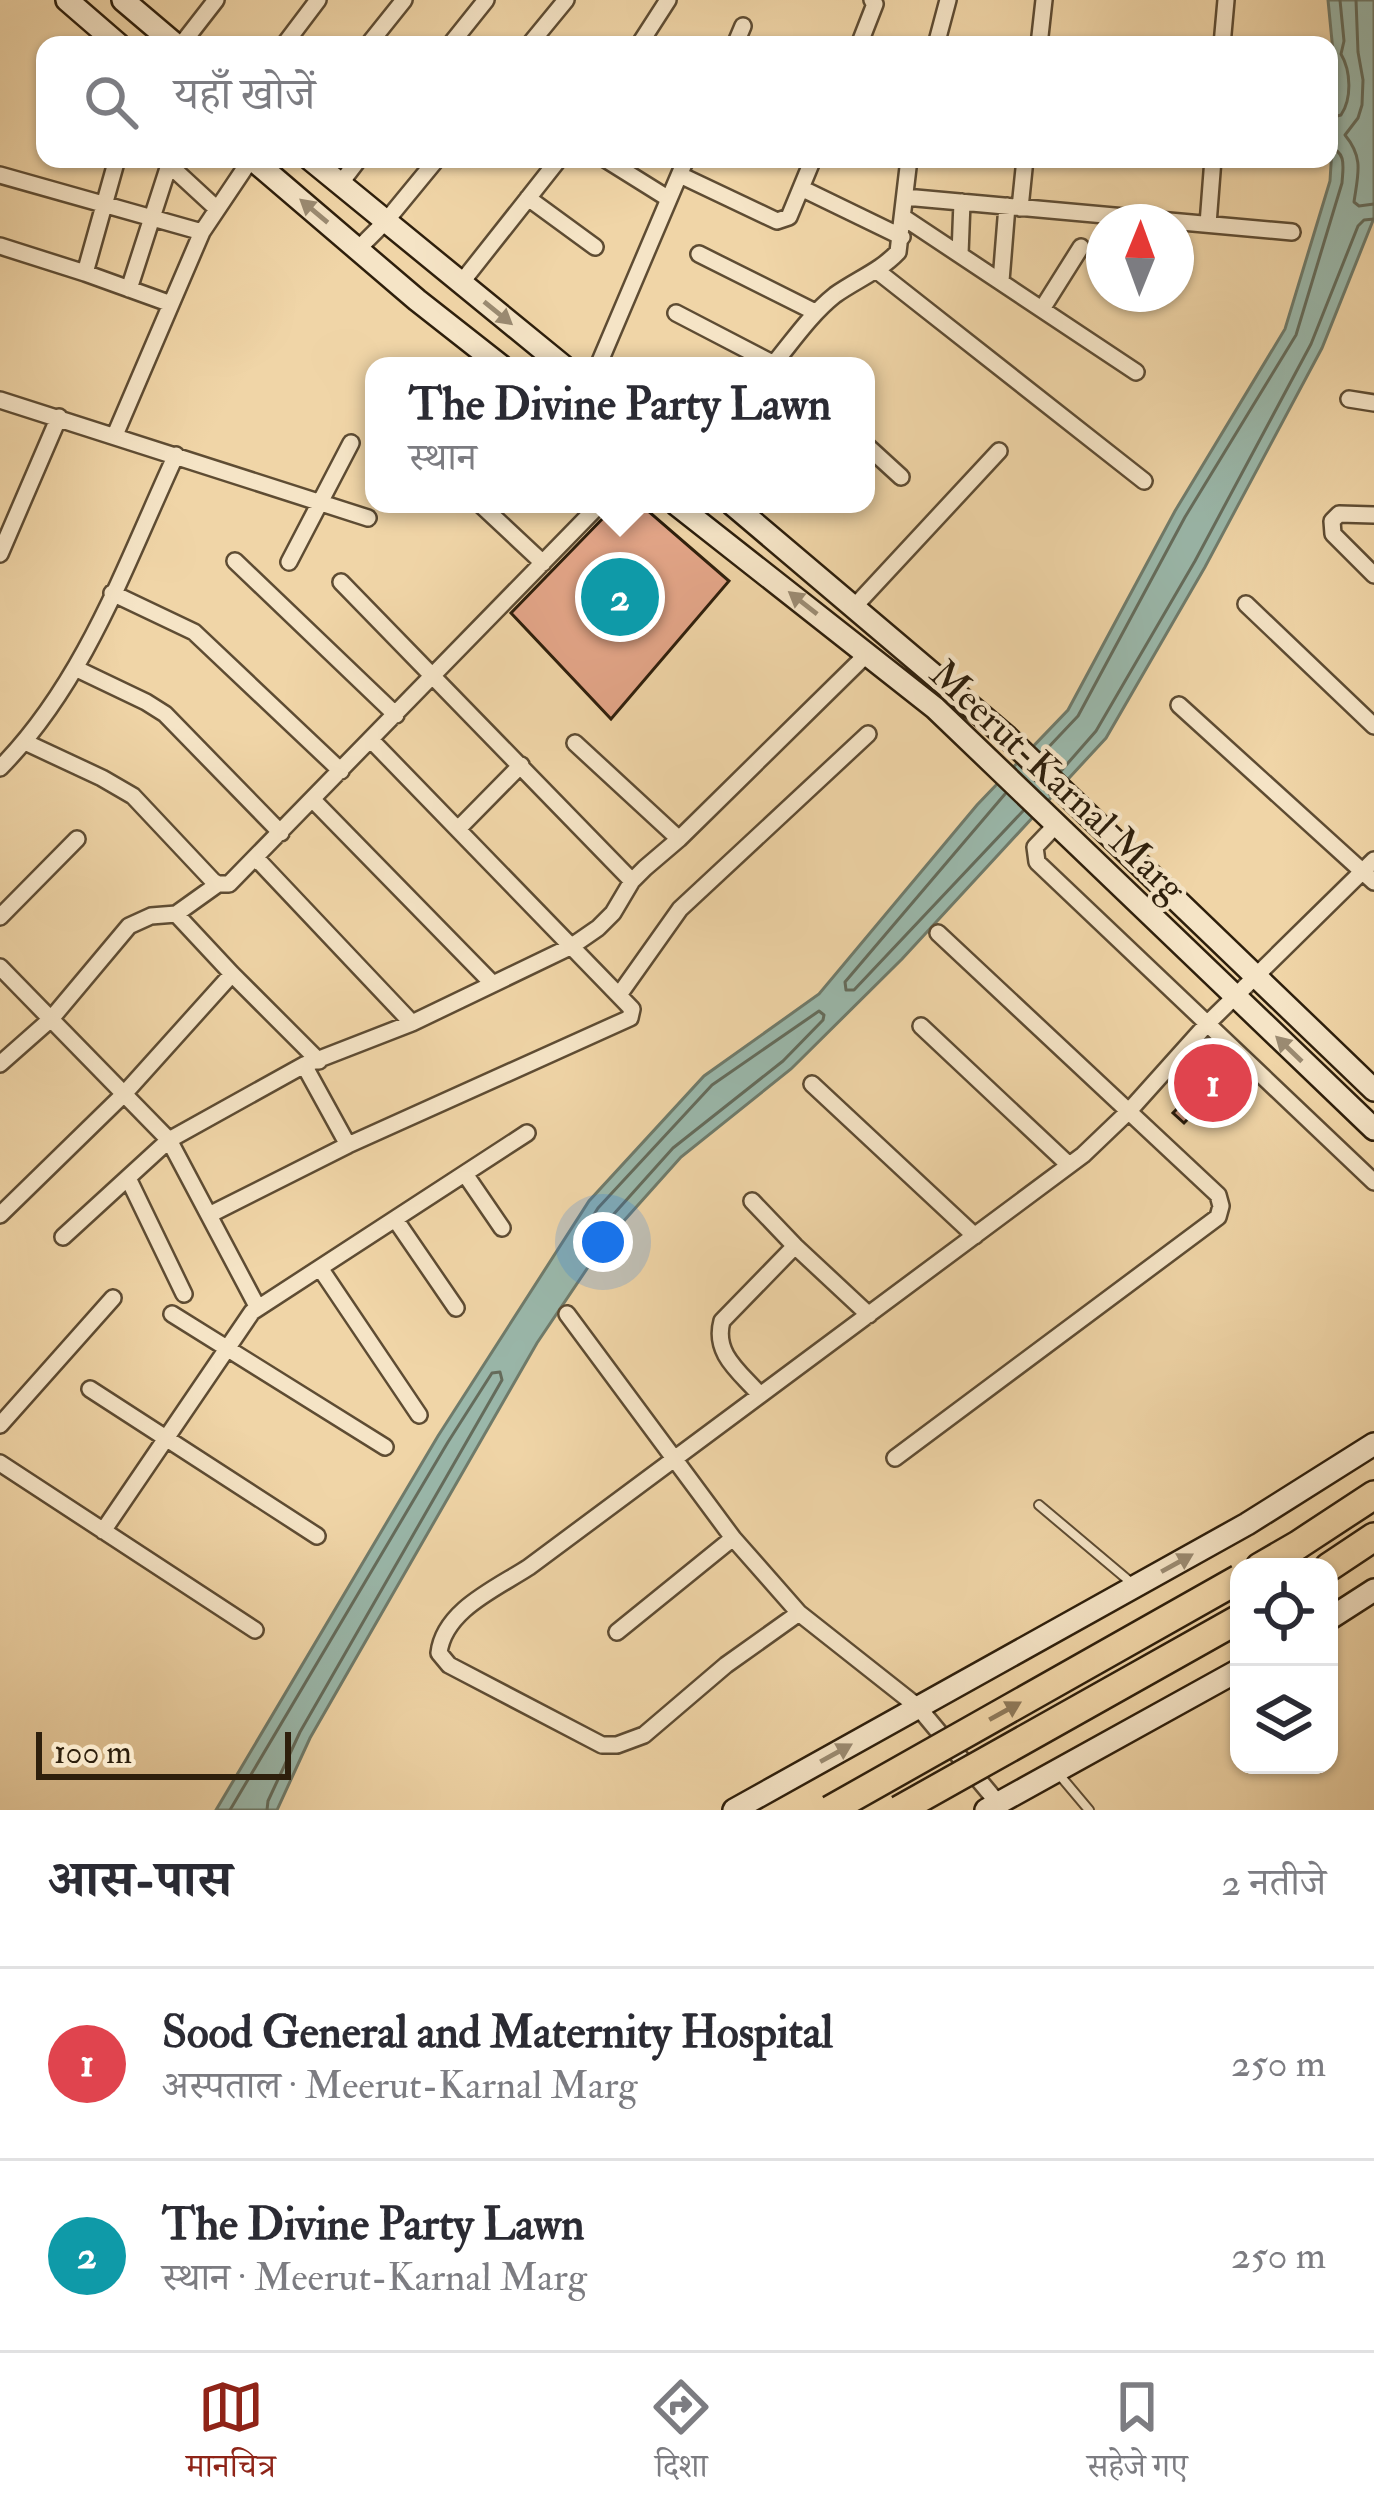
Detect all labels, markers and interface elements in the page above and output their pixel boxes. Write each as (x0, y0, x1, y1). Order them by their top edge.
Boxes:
search box (36, 36, 1338, 168)
text: यहाँ खोजें (174, 67, 315, 123)
icon: search (78, 69, 144, 135)
one-way arrow (299, 199, 329, 225)
north arrow (1086, 204, 1194, 312)
one-way arrow (482, 300, 513, 325)
popup (365, 357, 875, 513)
text: The Divine Party Lawn (409, 377, 831, 433)
text: स्थान (409, 433, 477, 482)
pin: 2 (581, 552, 659, 642)
one-way arrow (787, 591, 818, 616)
street label: Meerut-Karnal Marg (920, 650, 1197, 913)
one-way arrow (1275, 1035, 1304, 1063)
pin: 1 (1174, 1038, 1252, 1128)
your location (573, 1212, 633, 1272)
one-way arrow (1160, 1553, 1194, 1574)
map controls (1230, 1558, 1338, 1774)
button: locate (1230, 1558, 1338, 1666)
button: layers (1230, 1666, 1338, 1774)
one-way arrow (988, 1702, 1021, 1723)
scale bar (36, 1726, 291, 1779)
text: 100 m (54, 1732, 132, 1773)
one-way arrow (819, 1743, 854, 1764)
text: आस-पास (48, 1848, 232, 1912)
text: 2 नतीजे (1221, 1858, 1326, 1907)
text: Sood General and Maternity Hospital (162, 2005, 833, 2061)
text: 1 (80, 2039, 94, 2088)
text: 250 m (1231, 2039, 1326, 2088)
text: अस्पताल · Meerut-Karnal Marg (162, 2061, 638, 2110)
text: The Divine Party Lawn (162, 2197, 585, 2253)
text: 2 (77, 2231, 97, 2280)
text: 250 m (1231, 2231, 1326, 2280)
text: स्थान · Meerut-Karnal Marg (162, 2253, 587, 2302)
tab: मानचित्र (186, 2374, 276, 2498)
tab: दिशा (648, 2374, 714, 2498)
tab: सहेजे गए (1087, 2374, 1188, 2498)

